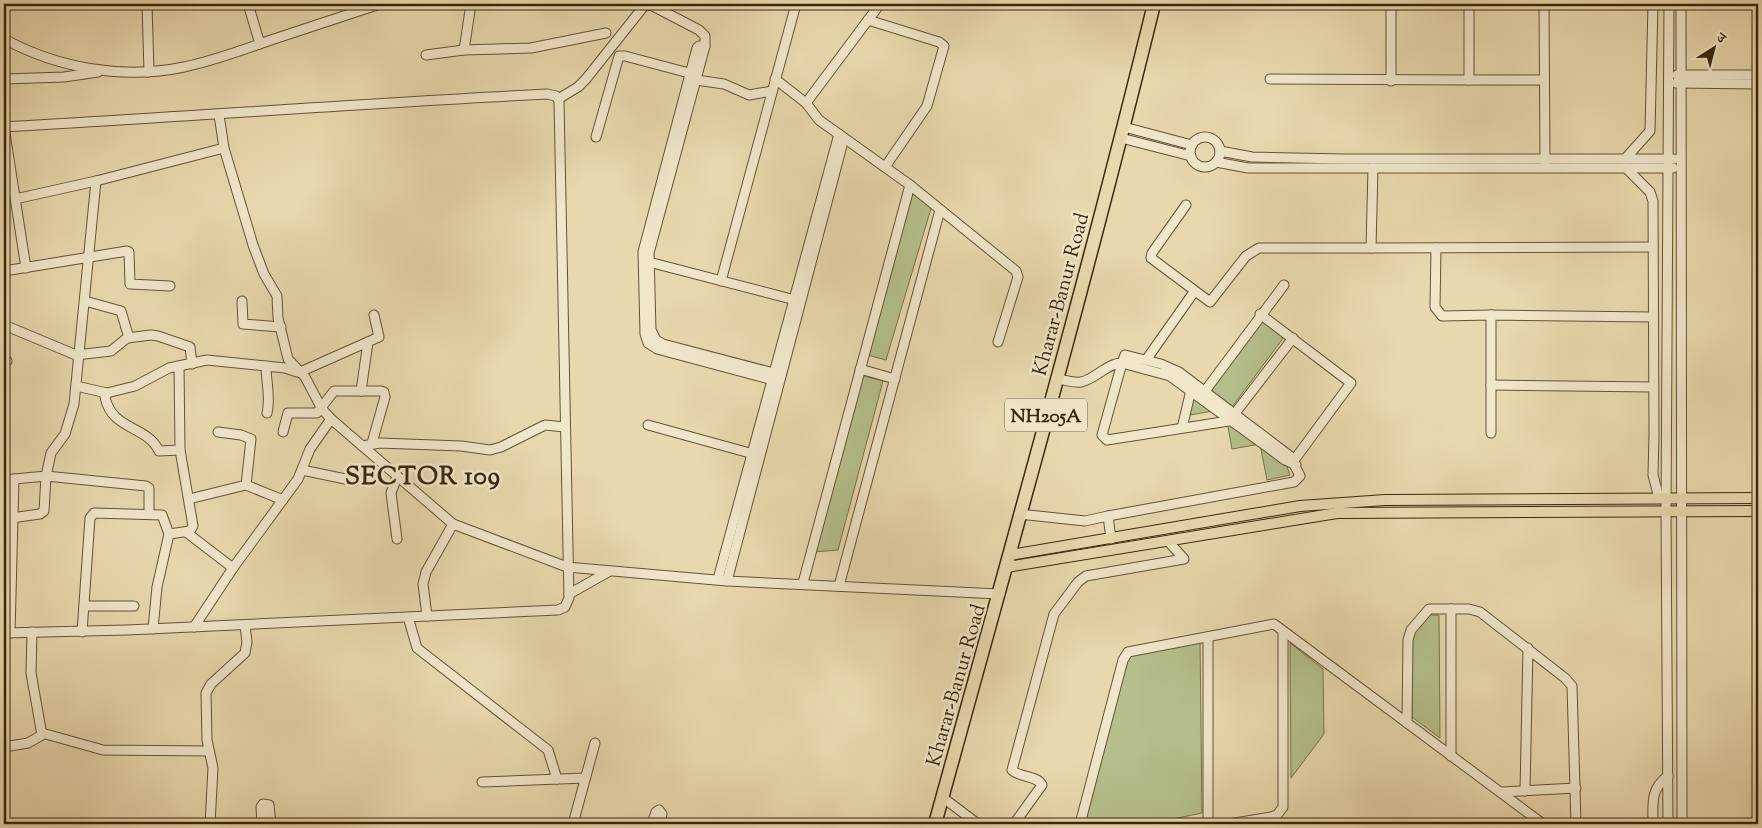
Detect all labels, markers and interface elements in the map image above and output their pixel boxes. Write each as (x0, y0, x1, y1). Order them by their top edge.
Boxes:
north arrow (1690, 22, 1740, 72)
text: उ (1711, 28, 1730, 50)
street label: Kharar-Banur Road (1027, 210, 1098, 379)
road number: NH205A (1005, 398, 1087, 432)
district label: SECTOR 109 (345, 460, 501, 496)
street label: Kharar-Banur Road (920, 601, 994, 770)

